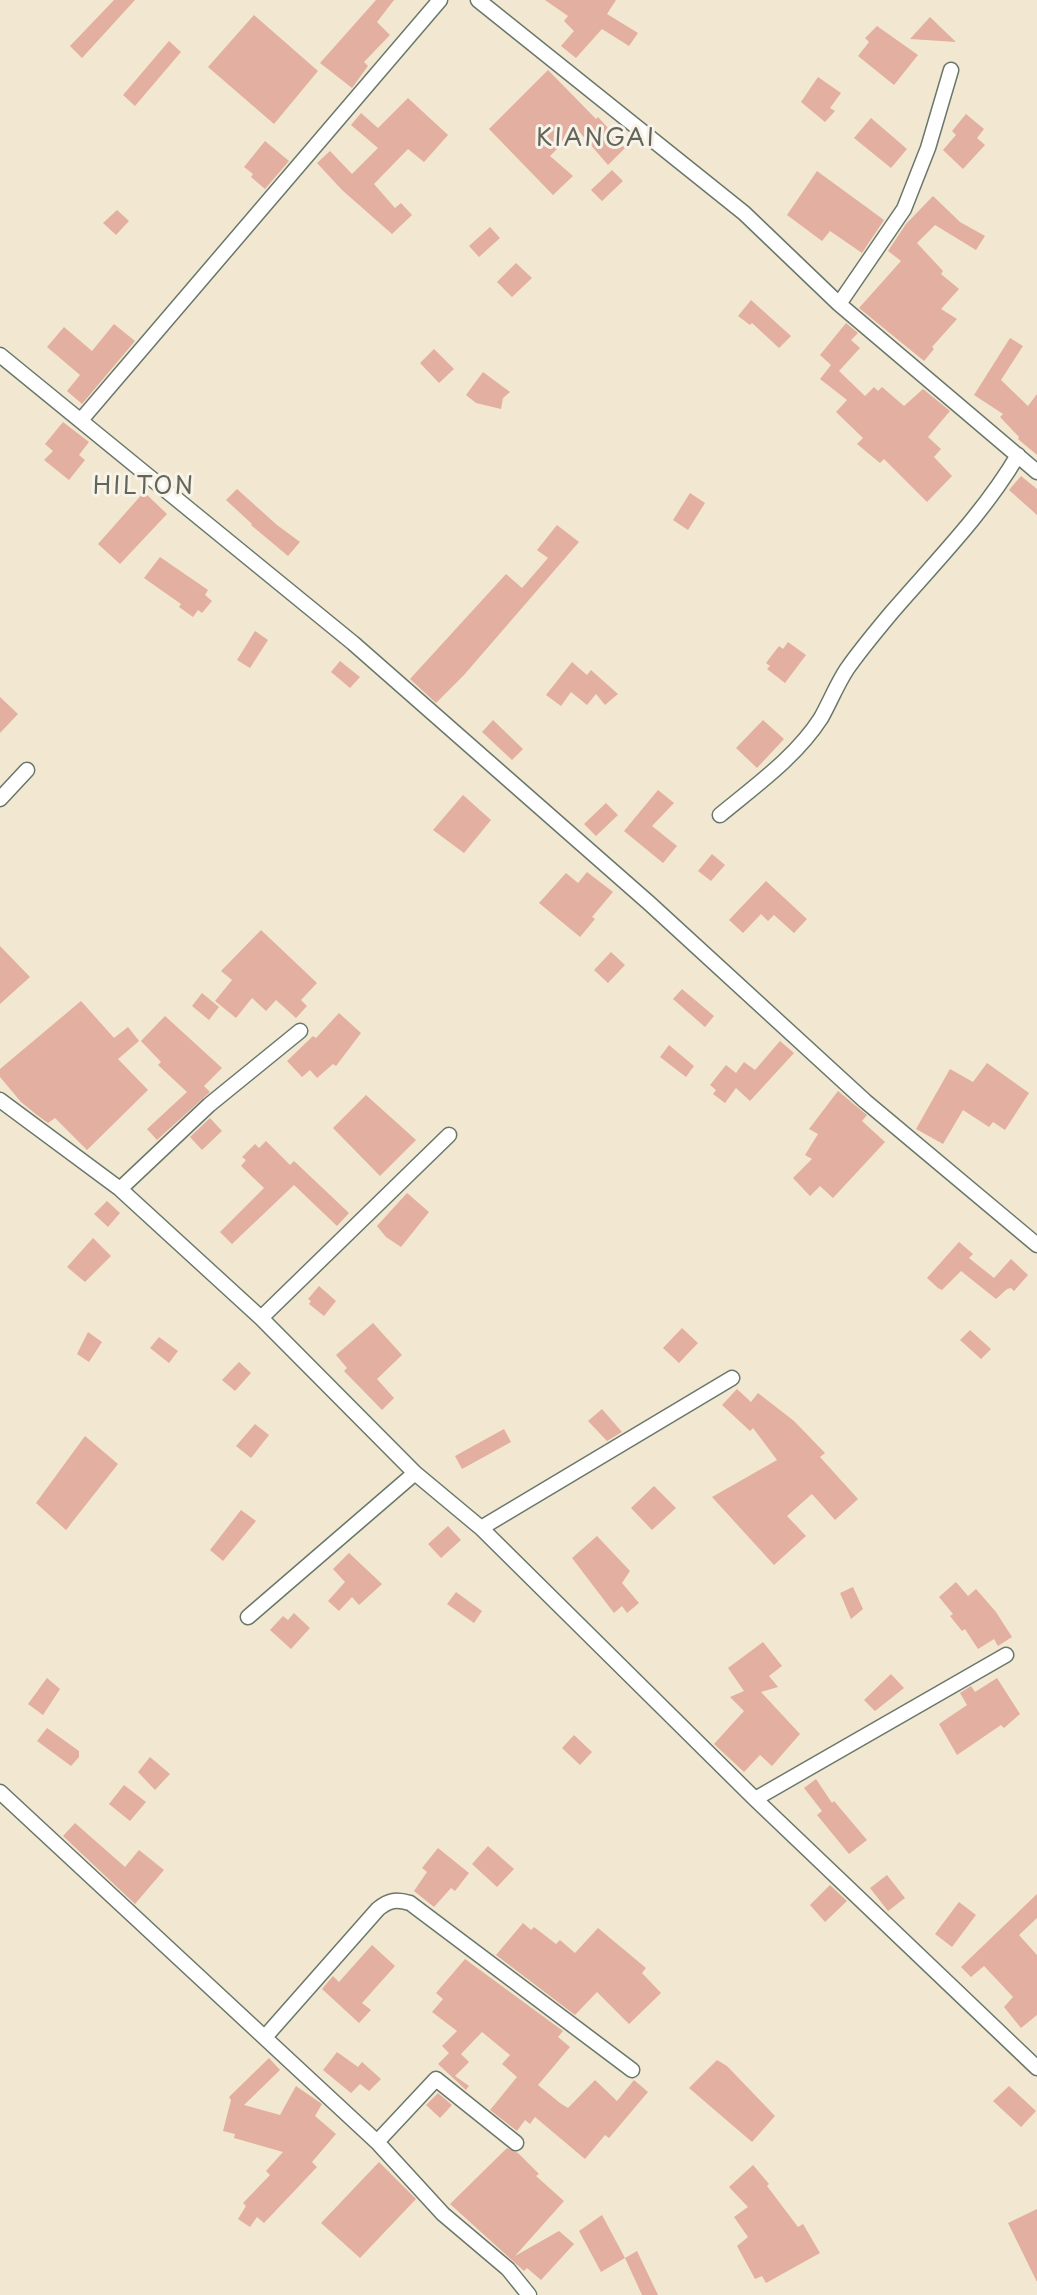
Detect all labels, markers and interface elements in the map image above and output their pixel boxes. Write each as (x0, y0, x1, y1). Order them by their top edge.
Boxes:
district label: KIANGAI (536, 125, 656, 153)
district label: HILTON (93, 473, 195, 501)

